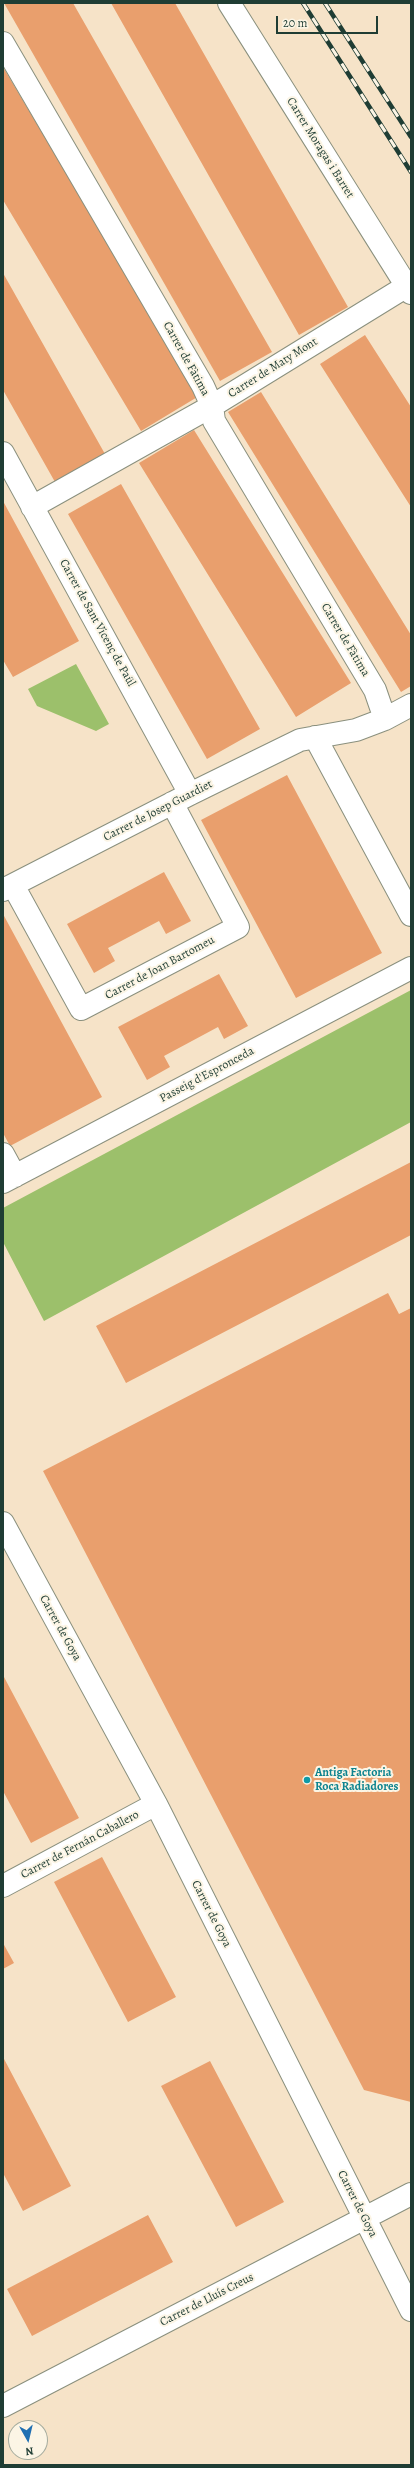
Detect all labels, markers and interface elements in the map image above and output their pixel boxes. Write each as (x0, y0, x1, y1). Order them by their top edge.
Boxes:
scale bar (278, 8, 380, 34)
text: 20 m (283, 15, 307, 31)
street label: Carrer Moragas i Barret (283, 95, 357, 201)
street label: Carrer de Fàtima (160, 319, 212, 399)
street label: Carrer de Maty Mont (226, 335, 320, 401)
street label: Carrer de Sant Vicenç de Paül (56, 557, 138, 689)
street label: Carrer de Fàtima (317, 601, 373, 679)
street label: Carrer de Josep Guardiet (101, 777, 215, 845)
street label: Carrer de Joan Bartomeu (103, 933, 217, 1003)
street label: Passeig d'Espronceda (157, 1044, 257, 1106)
street label: Carrer de Goya (36, 1593, 84, 1663)
place label: Antiga Factoria Roca Radiadores (315, 1766, 398, 1794)
marker: Antiga Factoria Roca Radiadores (302, 1775, 312, 1785)
street label: Carrer de Fernán Caballero (18, 1808, 142, 1882)
street label: Carrer de Goya (188, 1878, 234, 1950)
street label: Carrer de Goya (334, 2168, 380, 2240)
street label: Carrer de Lluís Creus (158, 2270, 256, 2330)
north arrow (8, 2420, 48, 2460)
text: N (25, 2443, 35, 2459)

